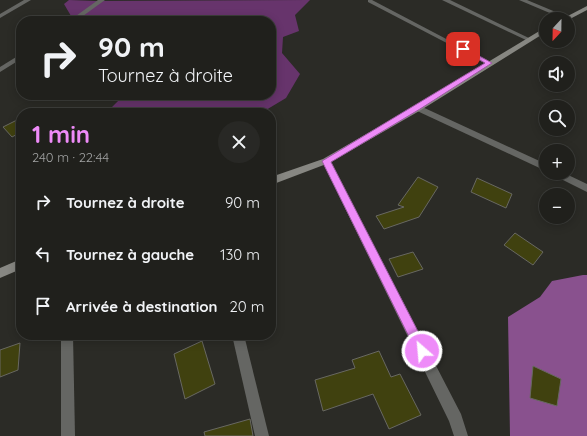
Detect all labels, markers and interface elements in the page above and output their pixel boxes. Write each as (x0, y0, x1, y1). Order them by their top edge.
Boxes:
north arrow (539, 12, 575, 48)
map controls (539, 12, 575, 224)
text: 90 m (98, 29, 165, 64)
icon: right (32, 32, 84, 84)
pin (446, 32, 480, 66)
icon: arrive (452, 38, 474, 60)
button: sound (539, 56, 575, 92)
text: Tournez à droite (98, 64, 233, 87)
button: search (539, 100, 575, 136)
text: 1 min (32, 119, 90, 149)
button: close (218, 121, 260, 163)
button: + (539, 144, 575, 180)
text: 240 m · 22:44 (32, 149, 109, 165)
button: − (539, 188, 575, 224)
icon: right (32, 191, 54, 213)
text: Tournez à droite (66, 193, 185, 212)
text: 90 m (225, 193, 260, 212)
icon: left (32, 243, 54, 265)
text: Tournez à gauche (66, 245, 194, 264)
text: 130 m (220, 245, 260, 264)
icon: arrive (32, 295, 54, 317)
text: Arrivée à destination (66, 297, 218, 316)
text: 20 m (230, 297, 265, 316)
position arrow (401, 330, 443, 372)

